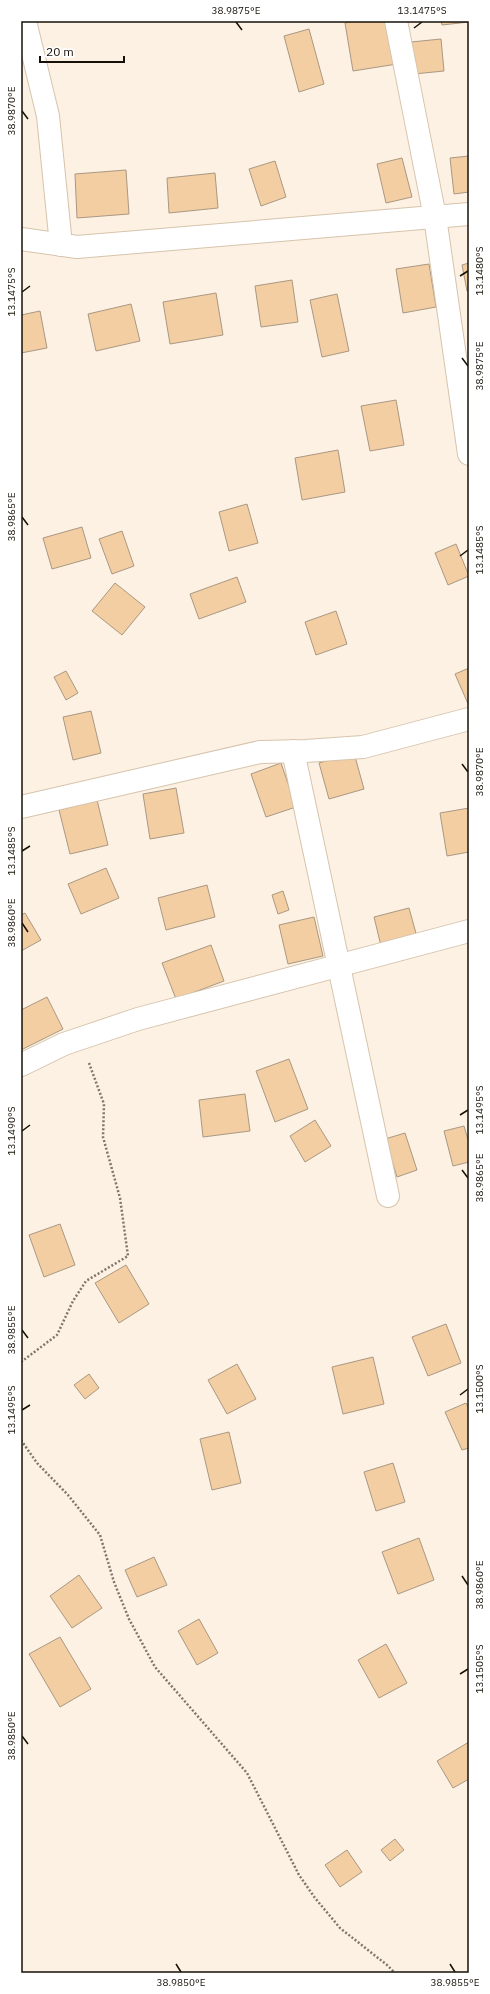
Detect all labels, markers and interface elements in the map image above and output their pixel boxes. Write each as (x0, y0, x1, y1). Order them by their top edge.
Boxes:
text: 38.9875°E (211, 4, 261, 17)
text: 13.1475°S (397, 4, 447, 17)
scale bar (40, 38, 124, 64)
text: 20 m (46, 44, 74, 59)
text: 38.9870°E (5, 86, 18, 136)
text: 13.1480°S (473, 246, 486, 296)
text: 13.1475°S (5, 267, 18, 317)
text: 38.9875°E (473, 341, 486, 391)
text: 38.9865°E (5, 492, 18, 542)
text: 13.1485°S (473, 525, 486, 575)
text: 38.9870°E (473, 747, 486, 797)
text: 13.1485°S (5, 826, 18, 876)
text: 38.9860°E (5, 898, 18, 948)
text: 13.1495°S (473, 1085, 486, 1135)
text: 13.1490°S (5, 1106, 18, 1156)
text: 38.9865°E (473, 1153, 486, 1203)
text: 38.9855°E (5, 1305, 18, 1355)
text: 13.1500°S (473, 1364, 486, 1414)
text: 13.1495°S (5, 1385, 18, 1435)
text: 38.9860°E (473, 1560, 486, 1610)
text: 13.1505°S (473, 1644, 486, 1694)
text: 38.9850°E (5, 1711, 18, 1761)
text: 38.9850°E (156, 1976, 206, 1989)
text: 38.9855°E (430, 1976, 480, 1989)

